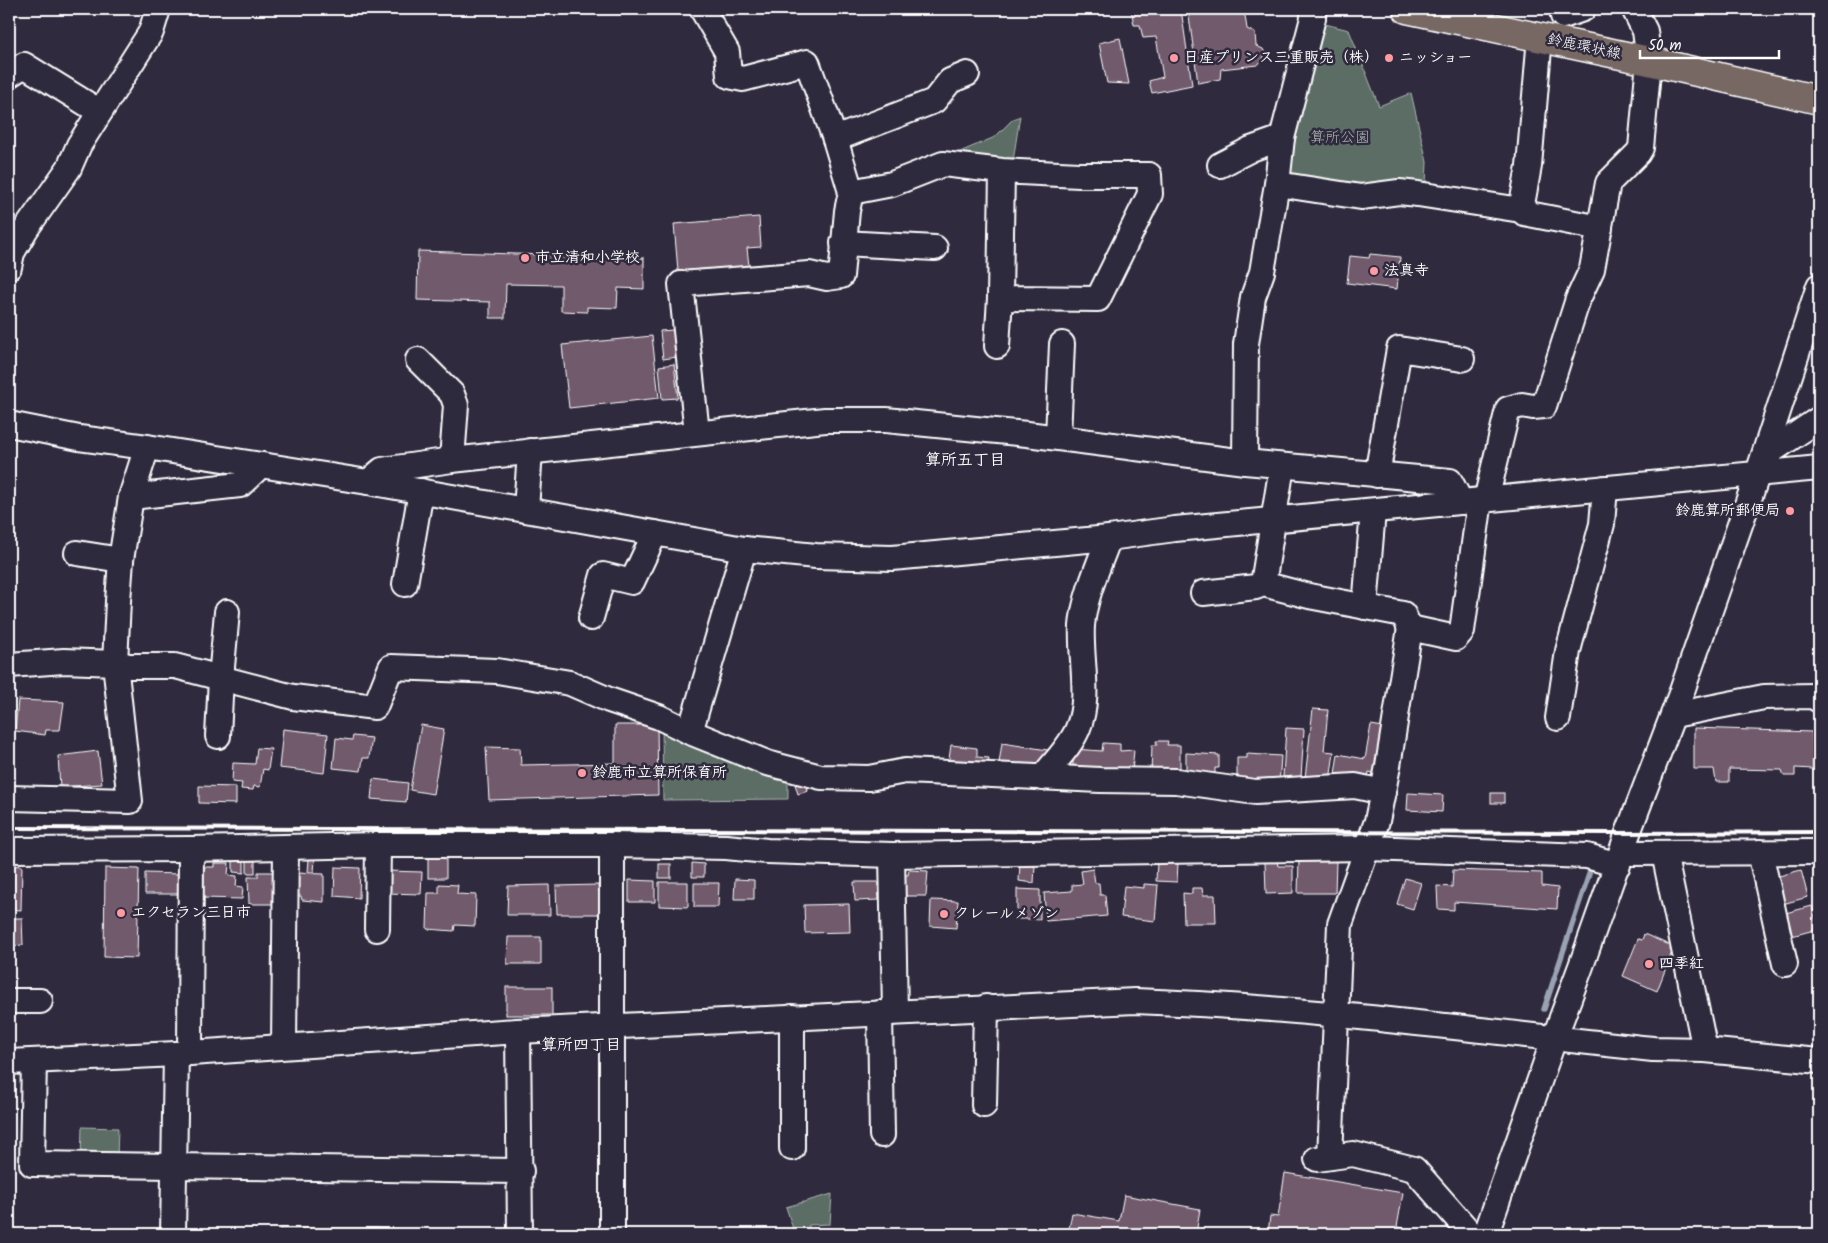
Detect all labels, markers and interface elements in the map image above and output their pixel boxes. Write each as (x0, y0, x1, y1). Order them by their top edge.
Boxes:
street label: 鈴鹿環状線 (1545, 27, 1623, 67)
scale bar (1640, 28, 1779, 60)
text: 50 m (1648, 34, 1682, 58)
place label: 日産プリンス三重販売（株） (1184, 46, 1379, 70)
place label: ニッショー (1399, 46, 1472, 70)
marker: 日産プリンス三重販売（株） (1168, 52, 1180, 64)
marker: ニッショー (1383, 52, 1395, 64)
park label: 算所公園 (1310, 126, 1370, 150)
place label: 市立清和小学校 (535, 246, 640, 270)
marker: 市立清和小学校 (519, 252, 531, 264)
place label: 法真寺 (1384, 259, 1429, 283)
marker: 法真寺 (1368, 265, 1380, 277)
district label: 算所五丁目 (925, 448, 1005, 473)
place label: 鈴鹿算所郵便局 (1675, 499, 1780, 523)
marker: 鈴鹿算所郵便局 (1784, 505, 1796, 517)
place label: 鈴鹿市立算所保育所 (592, 761, 727, 785)
marker: 鈴鹿市立算所保育所 (576, 767, 588, 779)
place label: エクセラン三日市 (131, 901, 251, 925)
place label: クレールメゾン (954, 902, 1059, 926)
marker: エクセラン三日市 (115, 907, 127, 919)
marker: クレールメゾン (938, 908, 950, 920)
place label: 四季紅 (1659, 952, 1704, 976)
marker: 四季紅 (1643, 958, 1655, 970)
district label: 算所四丁目 (541, 1033, 621, 1058)

